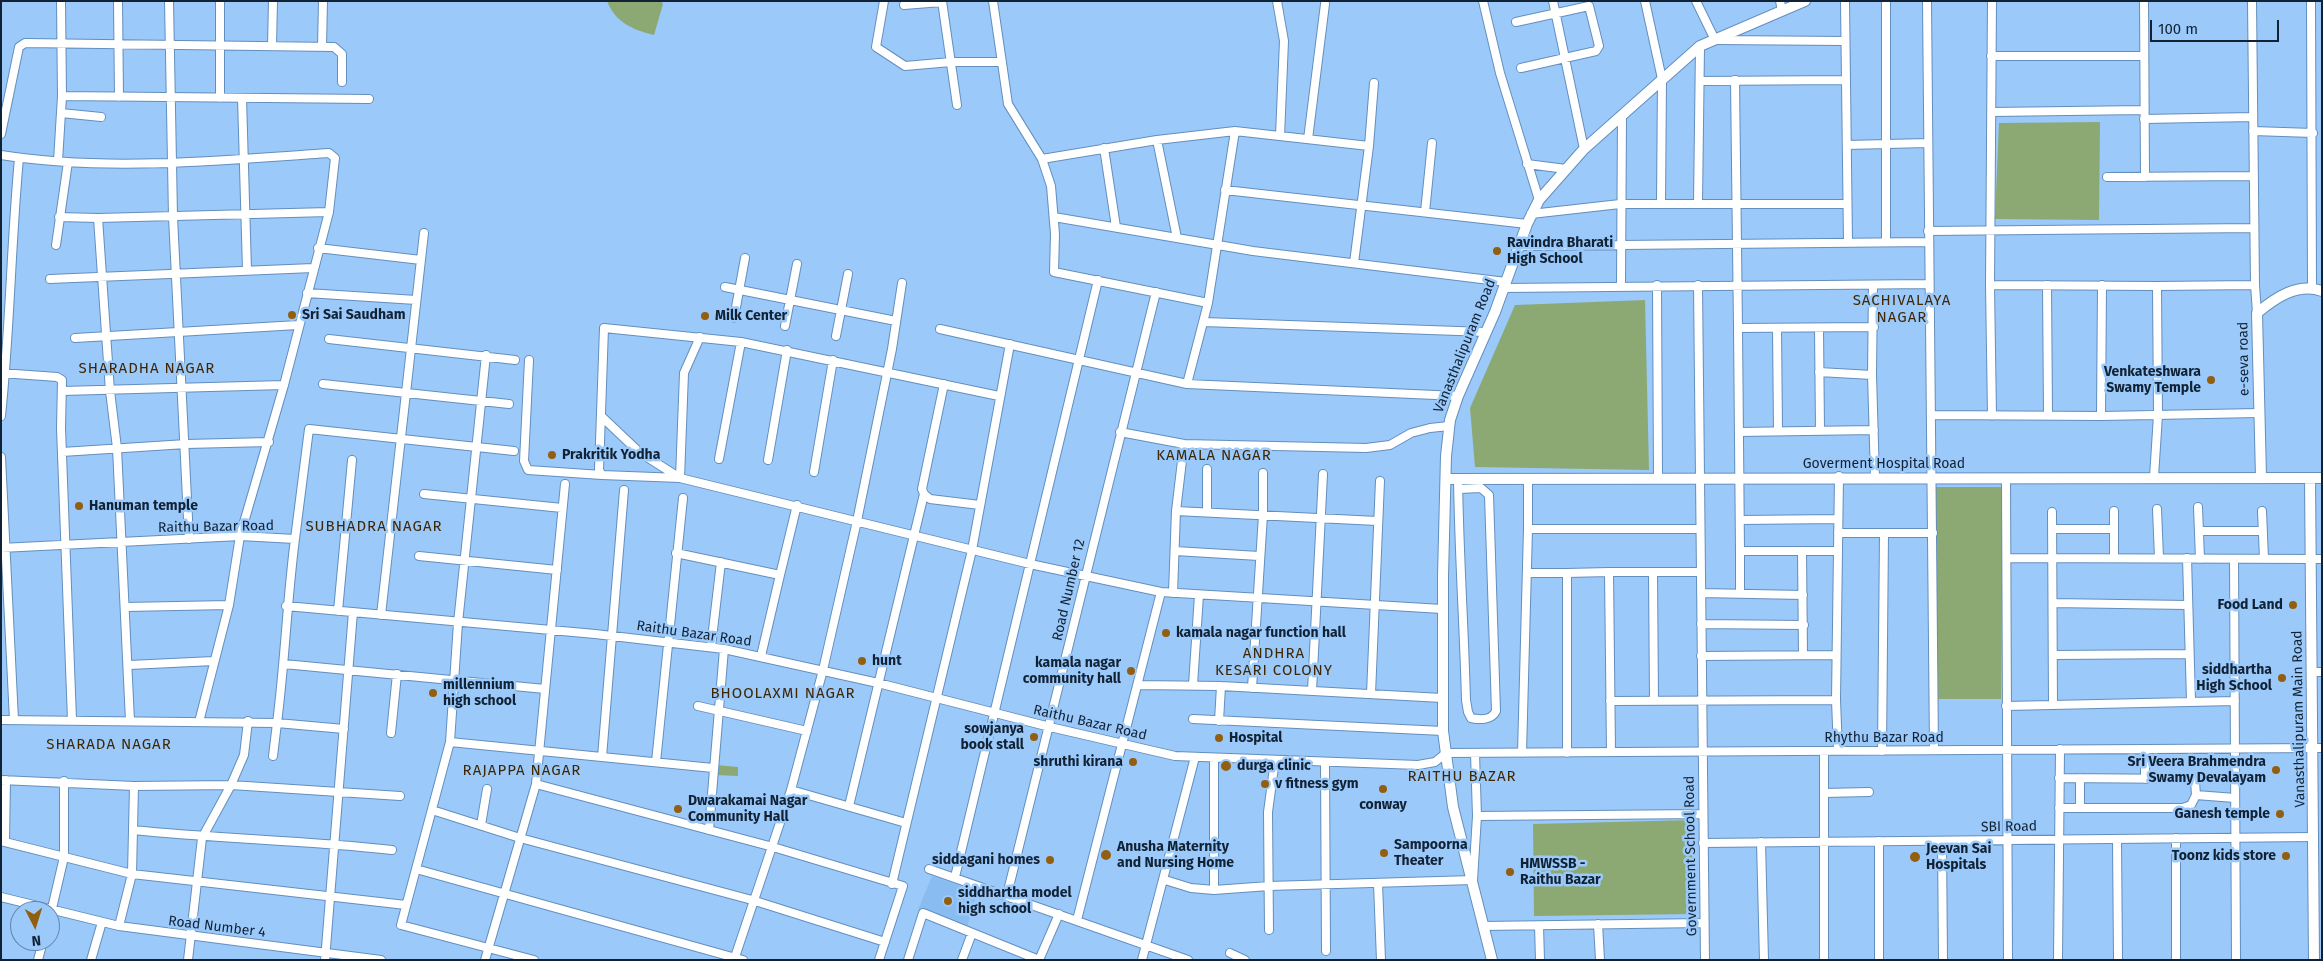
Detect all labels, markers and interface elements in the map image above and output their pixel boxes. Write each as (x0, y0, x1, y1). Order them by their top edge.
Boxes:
scale bar (2153, 10, 2282, 42)
text: 100 m (2158, 20, 2198, 38)
place label: Ravindra Bharati High School (1507, 235, 1613, 268)
marker: Ravindra Bharati High School (1491, 245, 1503, 257)
street label: Vanasthalipuram Road (1430, 277, 1500, 415)
district label: SACHIVALAYA NAGAR (1851, 292, 1953, 327)
place label: Sri Sai Saudham (302, 307, 406, 323)
place label: Milk Center (715, 308, 787, 324)
marker: Sri Sai Saudham (286, 309, 298, 321)
marker: Milk Center (699, 310, 711, 322)
street label: e-seva road (2235, 322, 2253, 396)
district label: SHARADHA NAGAR (77, 360, 217, 378)
place label: Venkateshwara Swamy Temple (2104, 364, 2201, 397)
marker: Venkateshwara Swamy Temple (2205, 374, 2217, 386)
place label: Prakritik Yodha (562, 447, 660, 463)
district label: KAMALA NAGAR (1155, 447, 1273, 465)
marker: Prakritik Yodha (546, 449, 558, 461)
street label: Goverment Hospital Road (1803, 456, 1965, 472)
place label: Hanuman temple (89, 498, 198, 514)
marker: Hanuman temple (73, 500, 85, 512)
street label: Raithu Bazar Road (158, 518, 274, 536)
district label: SUBHADRA NAGAR (304, 518, 444, 536)
street label: Road Number 12 (1049, 538, 1089, 642)
place label: Food Land (2217, 597, 2283, 613)
marker: Food Land (2287, 599, 2299, 611)
street label: Raithu Bazar Road (635, 618, 753, 650)
place label: kamala nagar function hall (1176, 625, 1346, 641)
marker: kamala nagar function hall (1160, 627, 1172, 639)
street label: Vanasthalipuram Main Road (2289, 630, 2309, 808)
district label: ANDHRA KESARI COLONY (1213, 645, 1335, 680)
place label: hunt (872, 653, 902, 669)
marker: hunt (856, 655, 868, 667)
place label: kamala nagar community hall (1023, 655, 1121, 688)
place label: siddhartha High School (2196, 662, 2272, 694)
marker: kamala nagar community hall (1125, 665, 1137, 677)
marker: siddhartha High School (2276, 672, 2288, 684)
place label: millennium high school (443, 677, 516, 710)
district label: BHOOLAXMI NAGAR (709, 685, 857, 703)
marker: millennium high school (427, 687, 439, 699)
street label: Raithu Bazar Road (1032, 702, 1148, 744)
place label: sowjanya book stall (960, 721, 1024, 754)
place label: Hospital (1229, 730, 1282, 746)
street label: Rhythu Bazar Road (1824, 730, 1944, 746)
marker: sowjanya book stall (1028, 731, 1040, 743)
marker: Hospital (1213, 732, 1225, 744)
district label: SHARADA NAGAR (45, 736, 173, 754)
place label: shruthi kirana (1034, 754, 1123, 770)
place label: Sri Veera Brahmendra Swamy Devalayam (2128, 754, 2266, 786)
marker: shruthi kirana (1127, 756, 1139, 768)
place label: durga clinic (1237, 758, 1311, 774)
marker: durga clinic (1219, 759, 1233, 773)
district label: RAJAPPA NAGAR (461, 762, 583, 780)
marker: Sri Veera Brahmendra Swamy Devalayam (2270, 764, 2282, 776)
district label: RAITHU BAZAR (1406, 768, 1518, 786)
place label: v fitness gym (1275, 776, 1359, 792)
street label: Government School Road (1681, 776, 1701, 936)
marker: v fitness gym (1259, 778, 1271, 790)
marker: conway (1377, 783, 1389, 795)
place label: Dwarakamai Nagar Community Hall (688, 793, 807, 826)
place label: conway (1359, 797, 1407, 813)
marker: Dwarakamai Nagar Community Hall (672, 803, 684, 815)
place label: Ganesh temple (2174, 806, 2270, 822)
marker: Ganesh temple (2274, 808, 2286, 820)
street label: SBI Road (1981, 818, 2037, 836)
place label: Sampoorna Theater (1394, 837, 1468, 870)
place label: Anusha Maternity and Nursing Home (1117, 839, 1234, 872)
place label: Jeevan Sai Hospitals (1926, 841, 1991, 874)
marker: Sampoorna Theater (1378, 847, 1390, 859)
marker: Anusha Maternity and Nursing Home (1099, 848, 1113, 862)
place label: Toonz kids store (2172, 848, 2276, 864)
marker: Jeevan Sai Hospitals (1908, 850, 1922, 864)
marker: Toonz kids store (2280, 850, 2292, 862)
place label: siddagani homes (932, 852, 1040, 868)
marker: siddagani homes (1044, 854, 1056, 866)
place label: HMWSSB - Raithu Bazar (1520, 856, 1601, 889)
marker: HMWSSB - Raithu Bazar (1504, 866, 1516, 878)
place label: siddhartha model high school (958, 885, 1072, 918)
marker: siddhartha model high school (942, 895, 954, 907)
north arrow (10, 901, 60, 951)
street label: Road Number 4 (167, 913, 267, 941)
text: N (31, 932, 42, 949)

